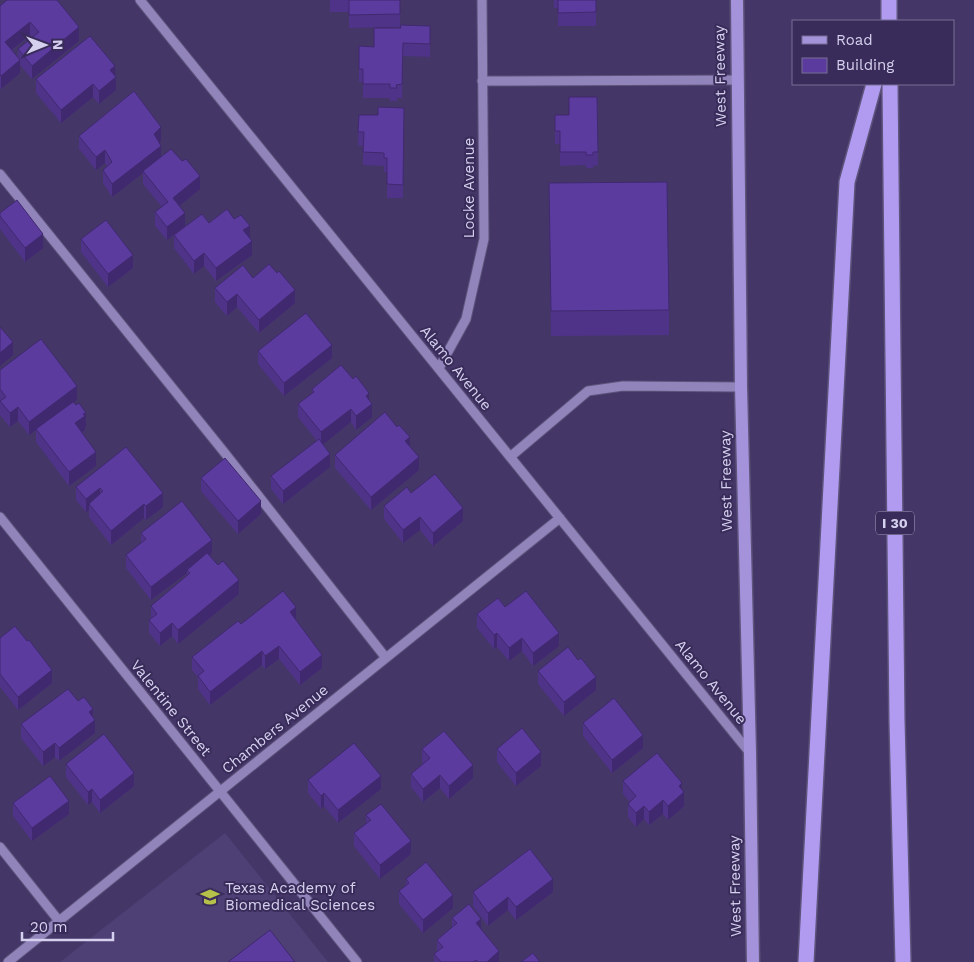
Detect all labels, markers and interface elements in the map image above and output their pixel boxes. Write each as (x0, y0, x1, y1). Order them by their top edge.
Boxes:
north arrow (20, 20, 70, 70)
legend (792, 20, 954, 85)
street label: West Freeway (710, 25, 730, 127)
text: Road (836, 31, 873, 49)
text: N (50, 39, 66, 50)
text: Building (836, 56, 894, 74)
street label: Locke Avenue (460, 138, 478, 238)
street label: Alamo Avenue (416, 322, 496, 414)
street label: West Freeway (716, 430, 736, 532)
road number: I 30 (876, 512, 914, 534)
street label: Alamo Avenue (671, 636, 751, 728)
street label: Valentine Street (127, 656, 216, 760)
street label: Chambers Avenue (218, 681, 332, 777)
street label: West Freeway (725, 835, 745, 937)
place label: Texas Academy of Biomedical Sciences (225, 879, 375, 914)
school or university icon: Texas Academy of Biomedical Sciences (199, 886, 221, 908)
scale bar (22, 910, 114, 942)
text: 20 m (30, 918, 68, 936)

